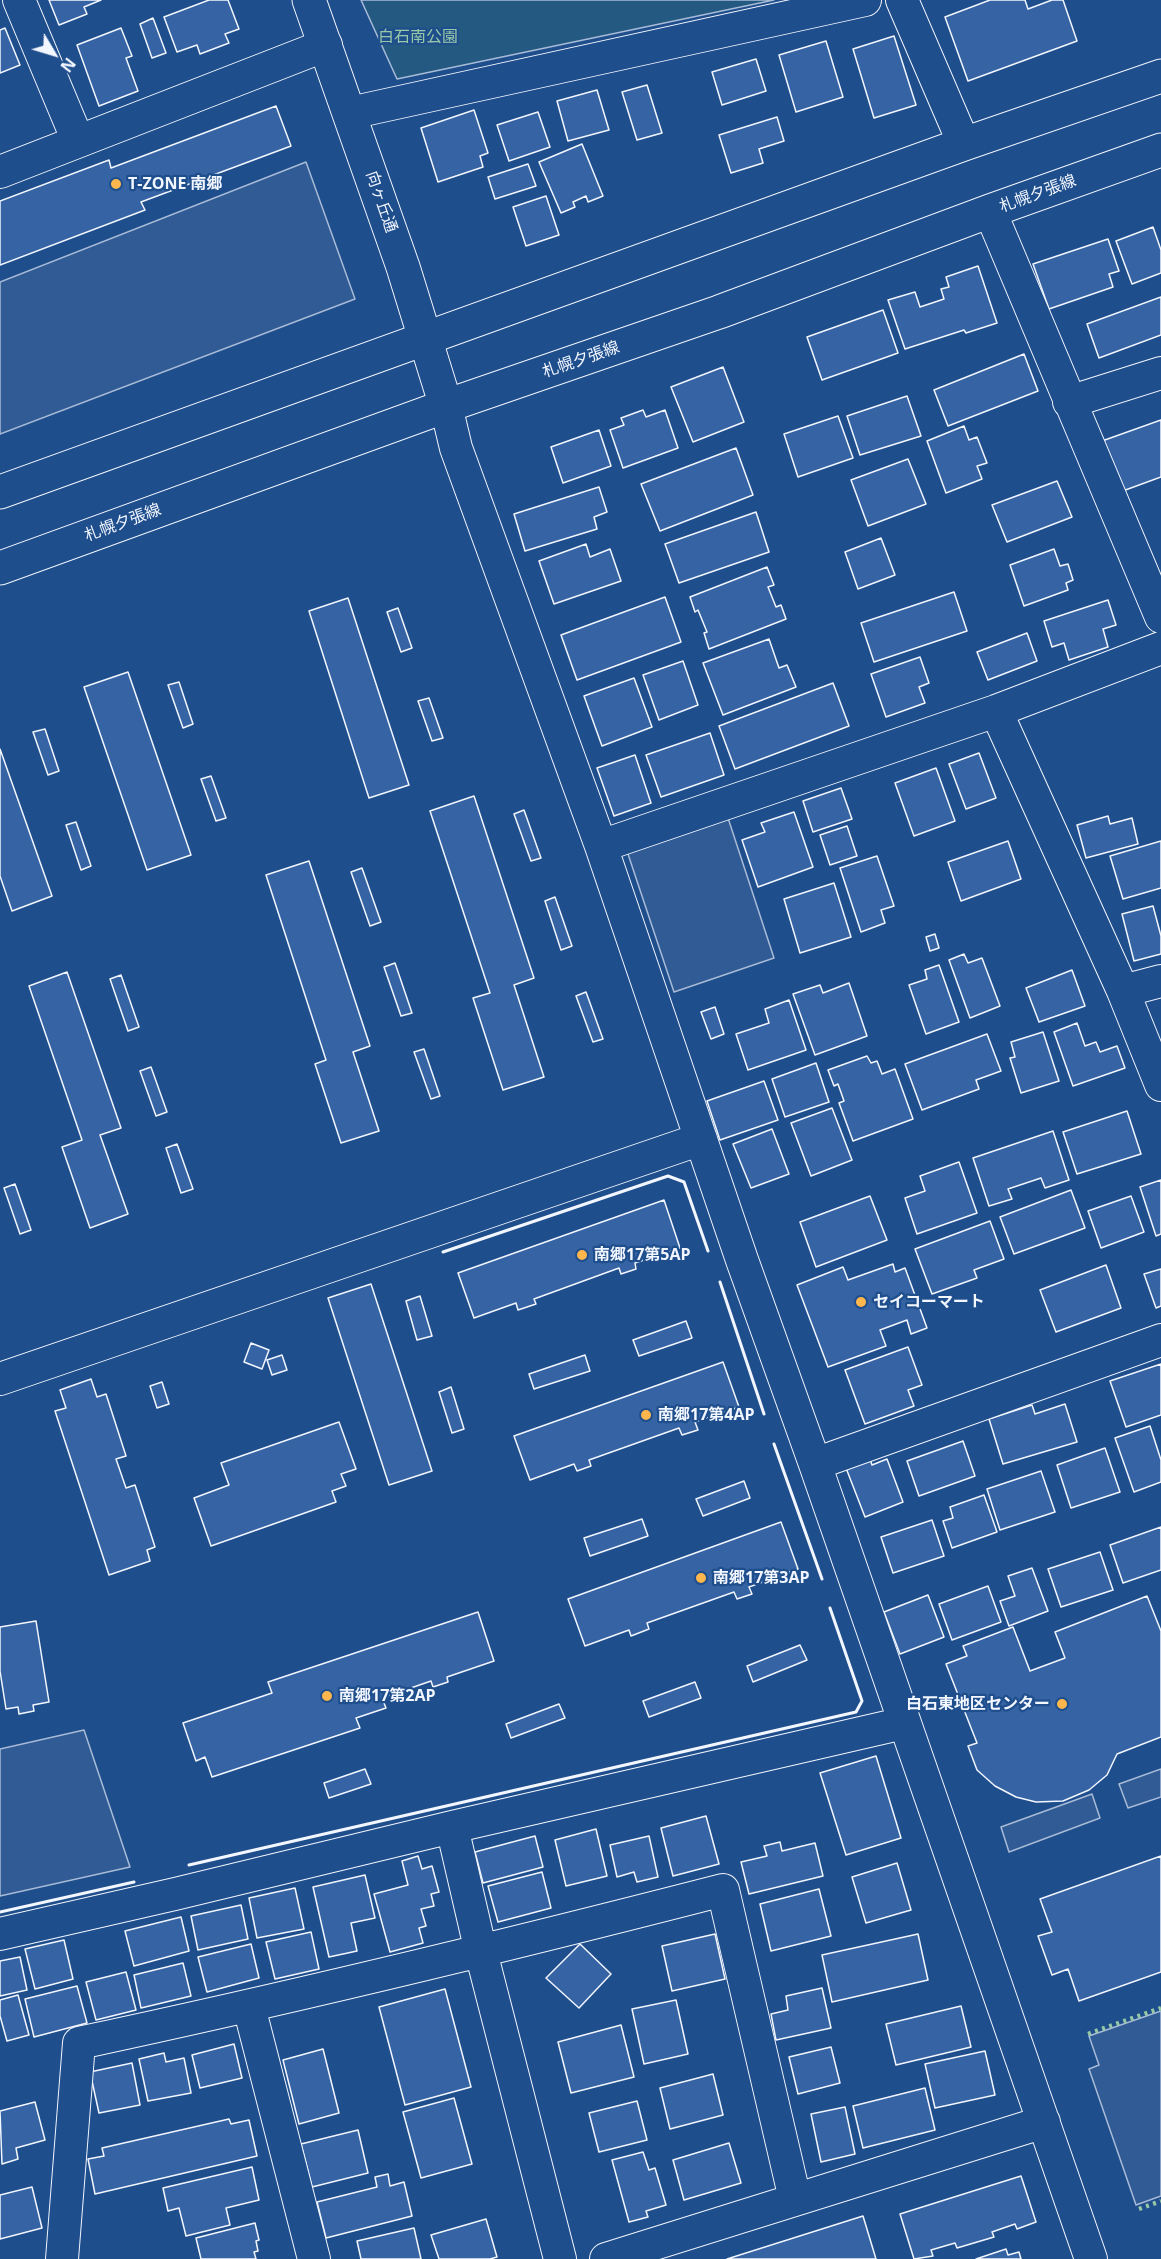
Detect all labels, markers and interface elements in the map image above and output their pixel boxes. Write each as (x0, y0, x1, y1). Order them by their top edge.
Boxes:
north arrow (24, 24, 84, 84)
park label: 白石南公園 (378, 27, 458, 47)
text: N (56, 53, 81, 77)
street label: 向ヶ丘通 (362, 169, 400, 235)
street label: 札幌夕張線 (997, 171, 1079, 217)
place label: T-ZONE 南郷 (128, 174, 223, 194)
marker: T-ZONE 南郷 (109, 177, 123, 191)
street label: 札幌夕張線 (540, 338, 622, 382)
street label: 札幌夕張線 (82, 500, 164, 546)
place label: 南郷17第5AP (594, 1245, 691, 1265)
marker: 南郷17第5AP (575, 1248, 589, 1262)
place label: セイコーマート (873, 1292, 985, 1312)
marker: セイコーマート (854, 1295, 868, 1309)
place label: 南郷17第4AP (658, 1405, 755, 1425)
marker: 南郷17第4AP (639, 1408, 653, 1422)
place label: 南郷17第3AP (713, 1568, 810, 1588)
marker: 南郷17第3AP (694, 1571, 708, 1585)
place label: 南郷17第2AP (339, 1686, 436, 1706)
marker: 南郷17第2AP (320, 1689, 334, 1703)
place label: 白石東地区センター (906, 1694, 1050, 1714)
marker: 白石東地区センター (1055, 1697, 1069, 1711)

